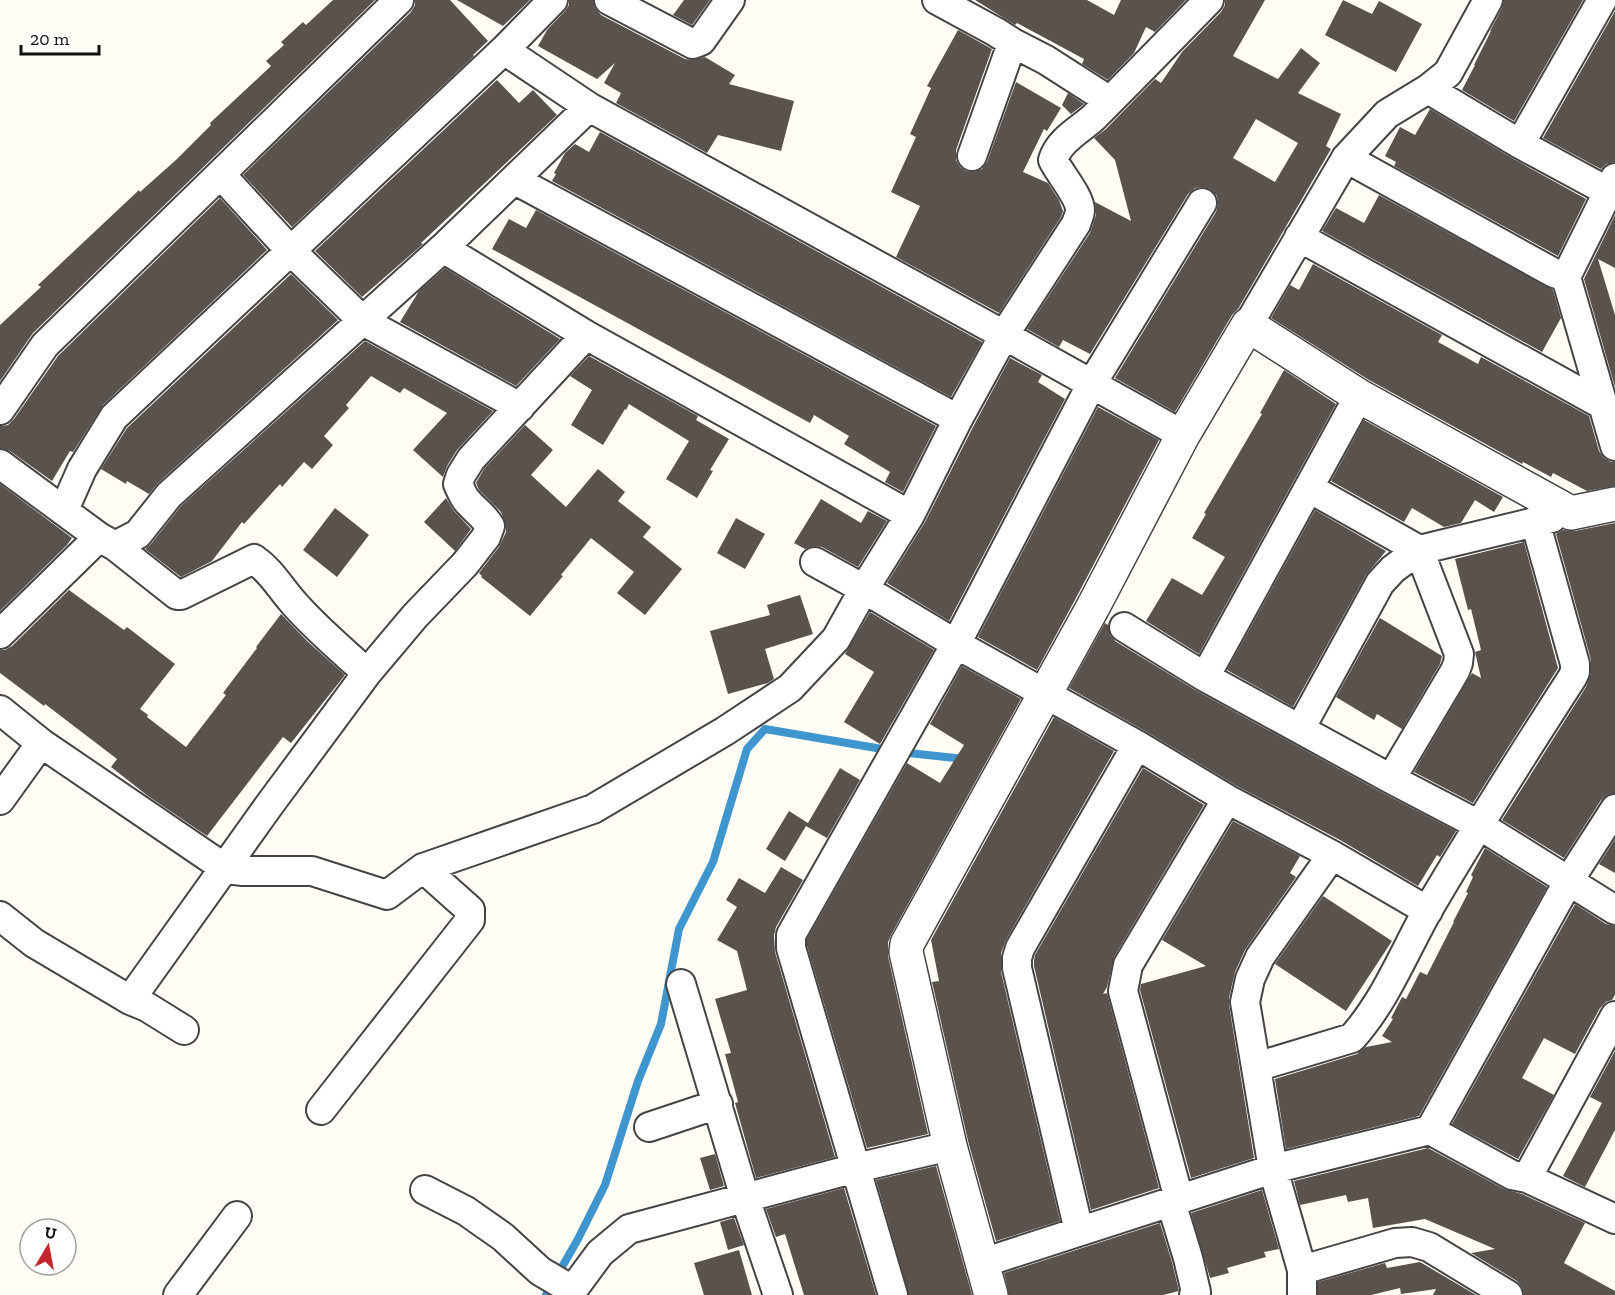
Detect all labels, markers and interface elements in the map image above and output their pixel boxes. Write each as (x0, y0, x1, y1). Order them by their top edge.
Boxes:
scale bar (21, 18, 99, 56)
text: 20 m (30, 28, 70, 50)
north arrow (18, 1217, 78, 1277)
text: U (43, 1222, 58, 1243)

